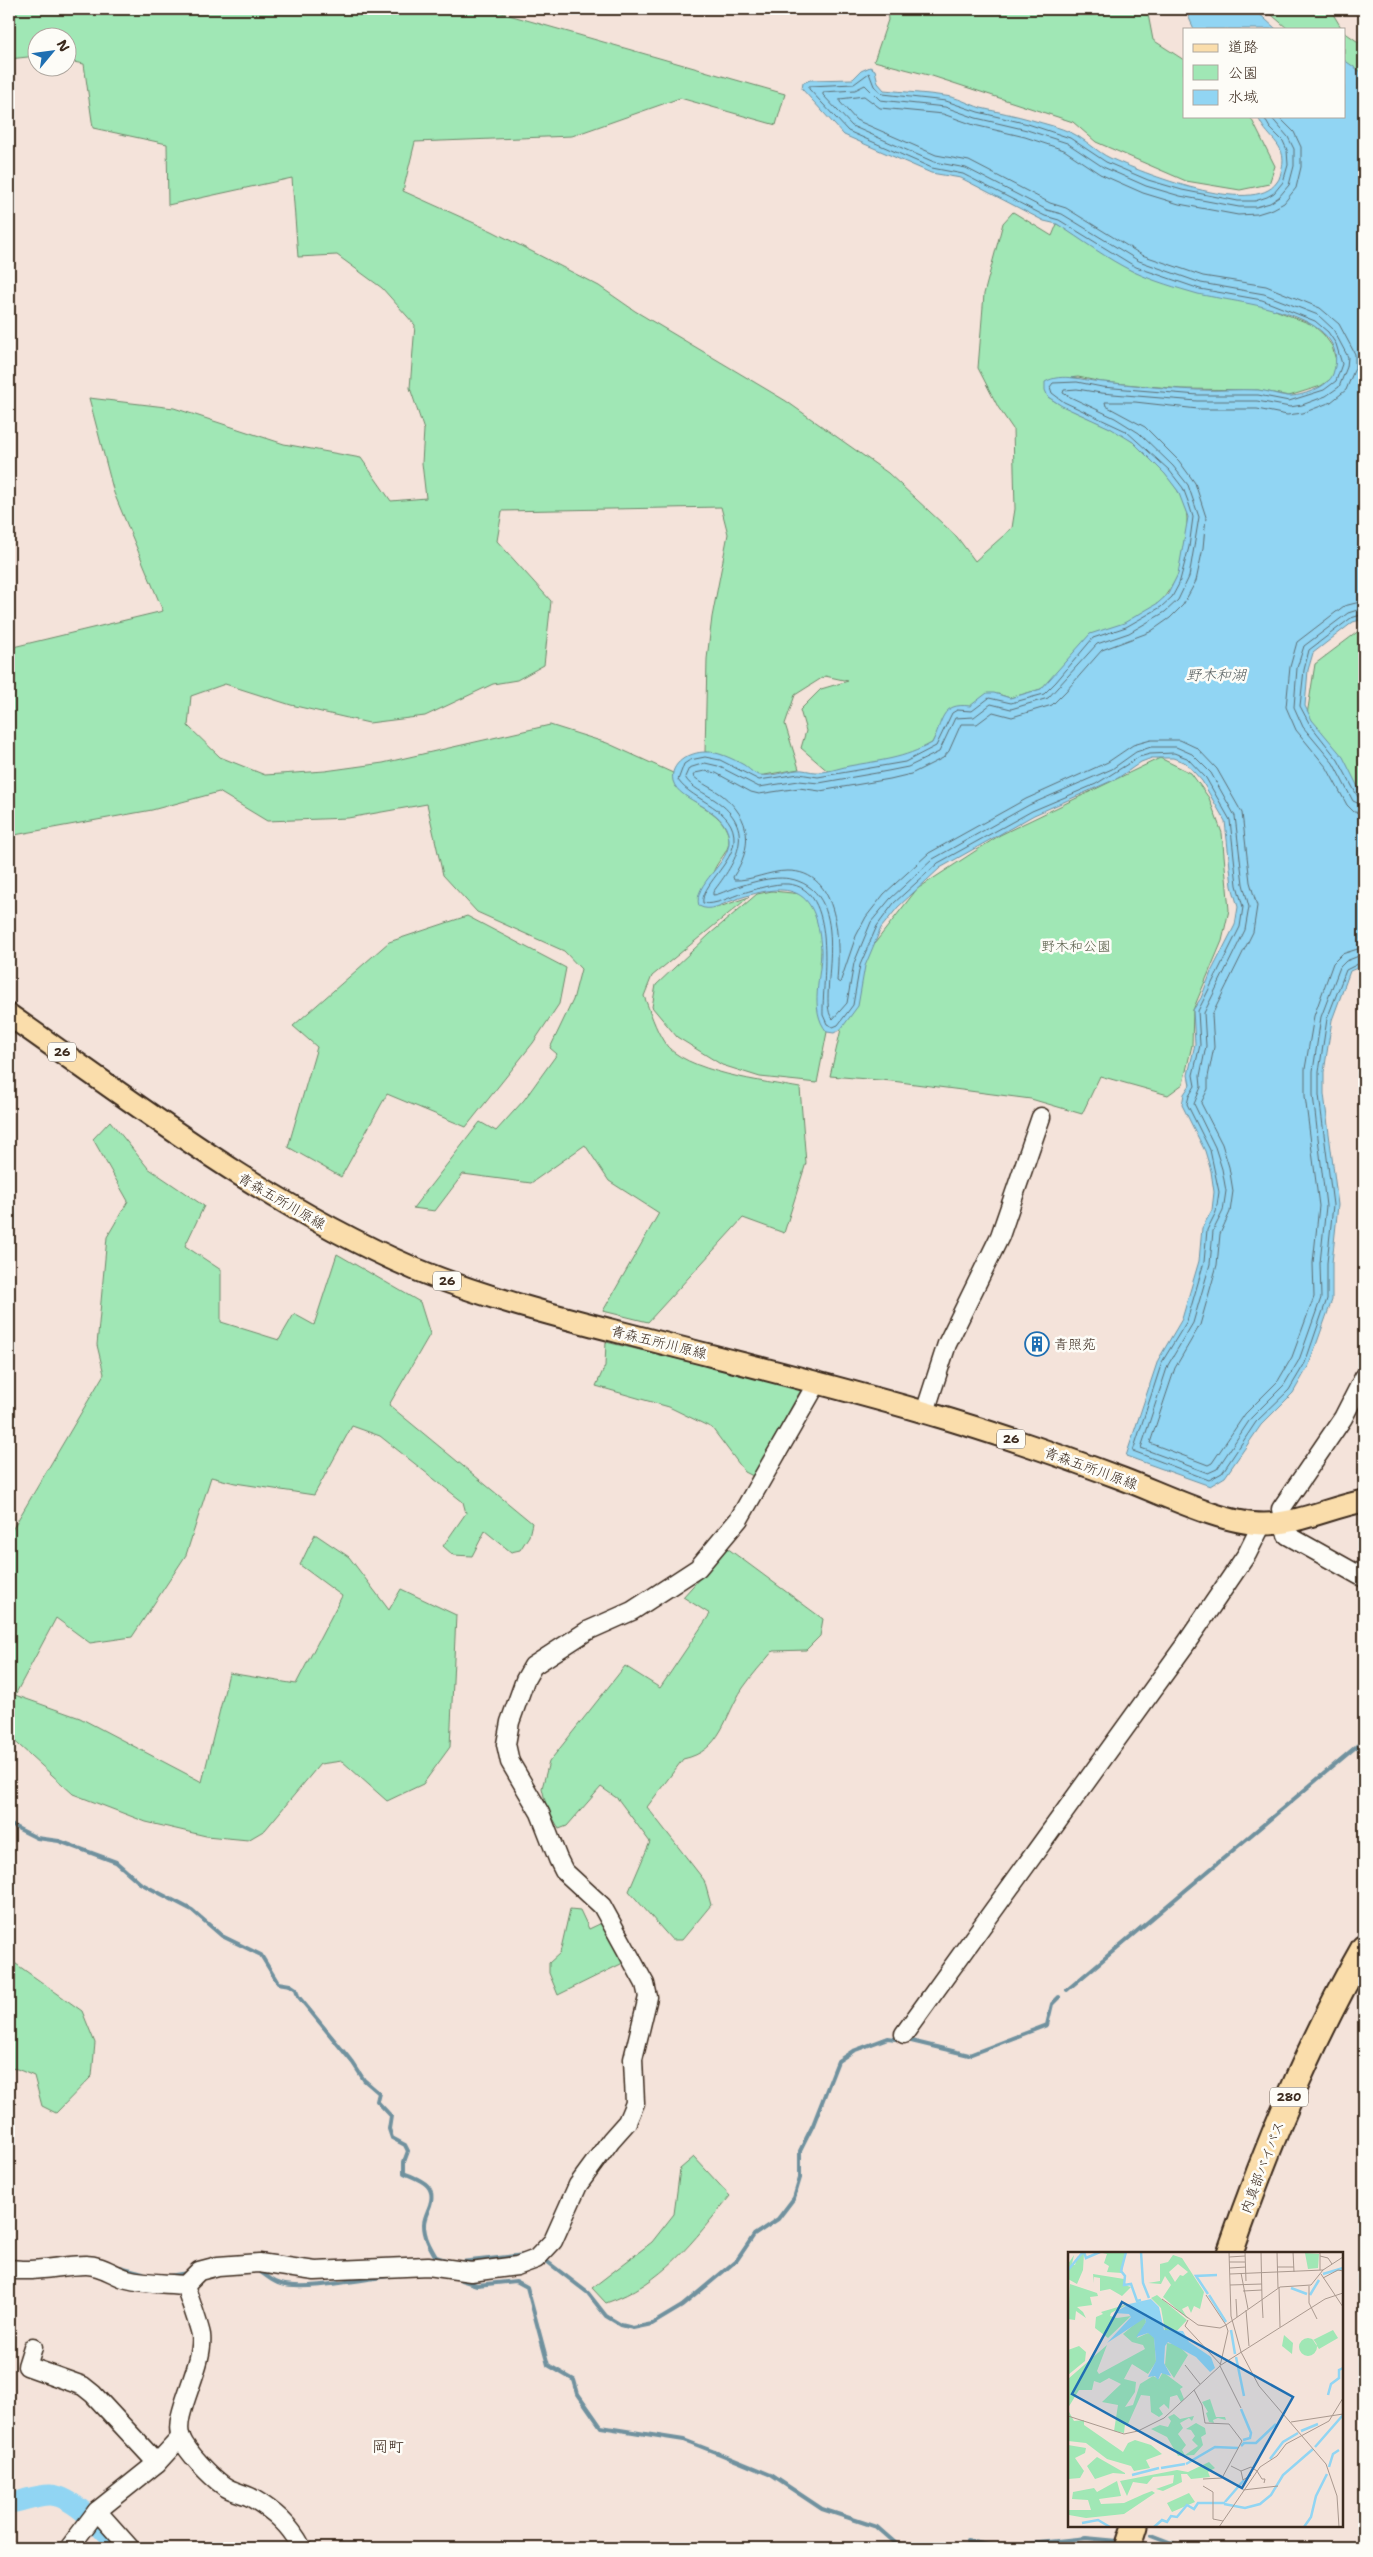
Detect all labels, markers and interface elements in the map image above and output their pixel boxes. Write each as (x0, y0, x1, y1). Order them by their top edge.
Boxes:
north arrow (28, 28, 78, 78)
legend (1183, 28, 1346, 118)
text: N (53, 36, 74, 55)
text: 道路 (1228, 37, 1258, 57)
text: 公園 (1228, 63, 1258, 83)
text: 水域 (1228, 87, 1258, 107)
water label: 野木和湖 (1186, 665, 1248, 685)
park label: 野木和公園 (1041, 937, 1111, 955)
road number: 26 (48, 1042, 76, 1062)
street label: 青森五所川原線 (235, 1169, 329, 1233)
road number: 26 (433, 1272, 461, 1290)
street label: 青森五所川原線 (609, 1321, 709, 1363)
building icon: 青照苑 (1024, 1331, 1050, 1357)
place label: 青照苑 (1054, 1335, 1096, 1353)
road number: 26 (997, 1430, 1025, 1448)
street label: 青森五所川原線 (1042, 1443, 1140, 1493)
road number: 280 (1270, 2088, 1308, 2106)
street label: 内真部バイパス (1236, 2118, 1288, 2216)
inset map (1068, 2252, 1343, 2527)
district label: 岡町 (372, 2436, 404, 2457)

